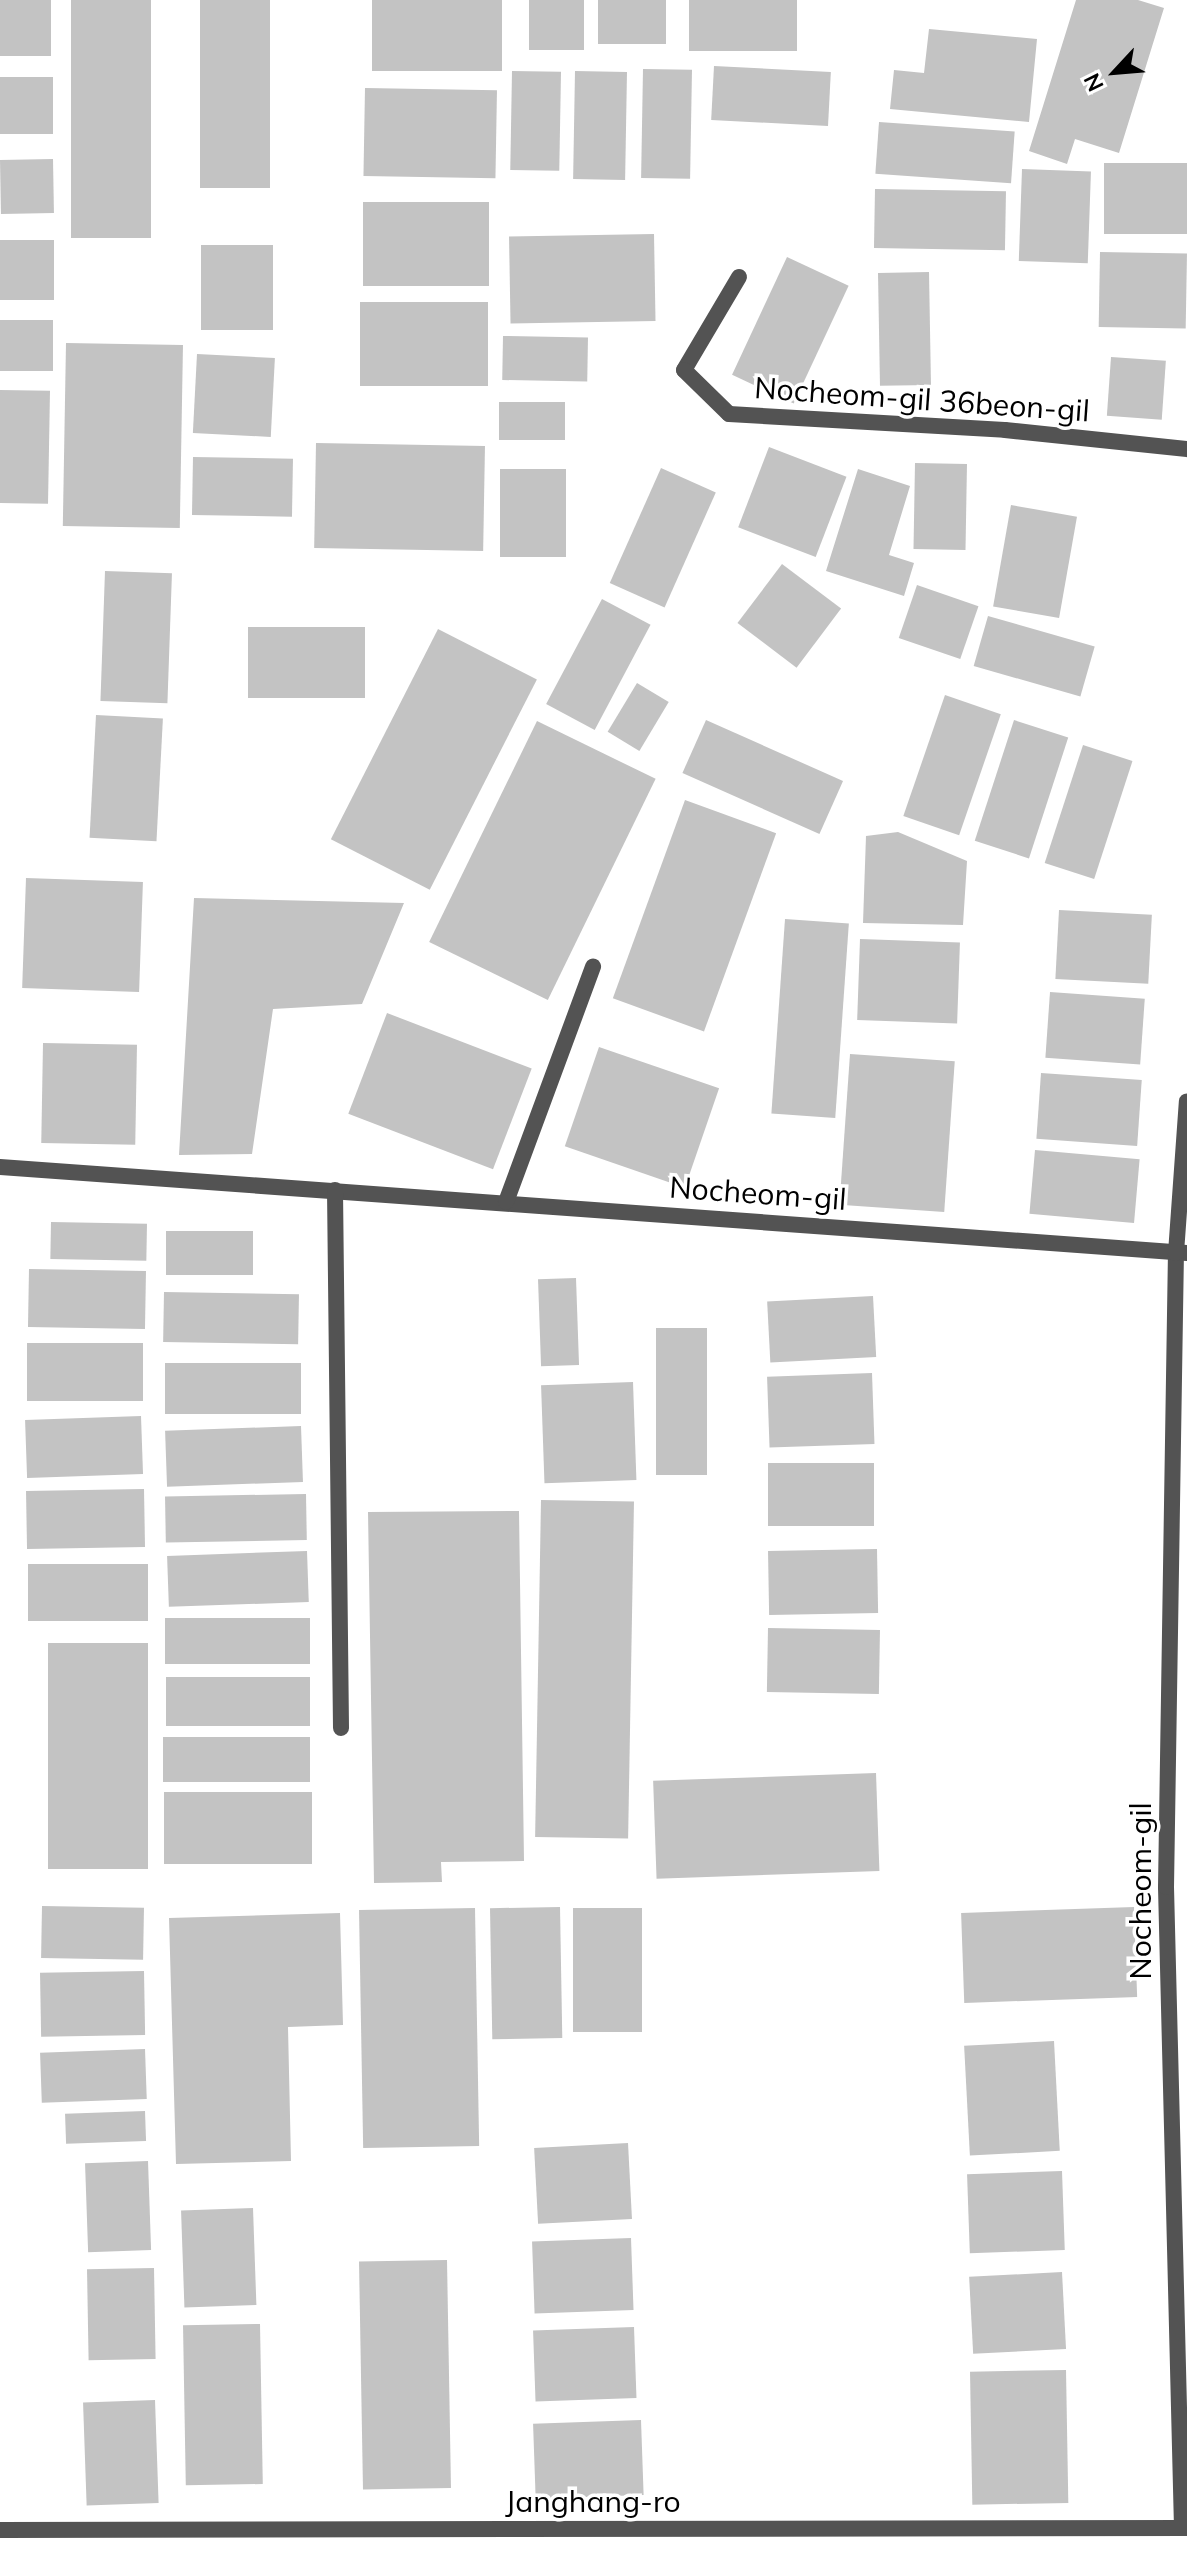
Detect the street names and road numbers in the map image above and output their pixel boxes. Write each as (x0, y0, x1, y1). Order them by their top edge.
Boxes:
street label: Nocheom-gil 36beon-gil (753, 369, 1091, 429)
street label: Nocheom-gil (668, 1169, 848, 1217)
street label: Nocheom-gil (1122, 1802, 1158, 1980)
street label: Janghang-ro (505, 2483, 681, 2519)

